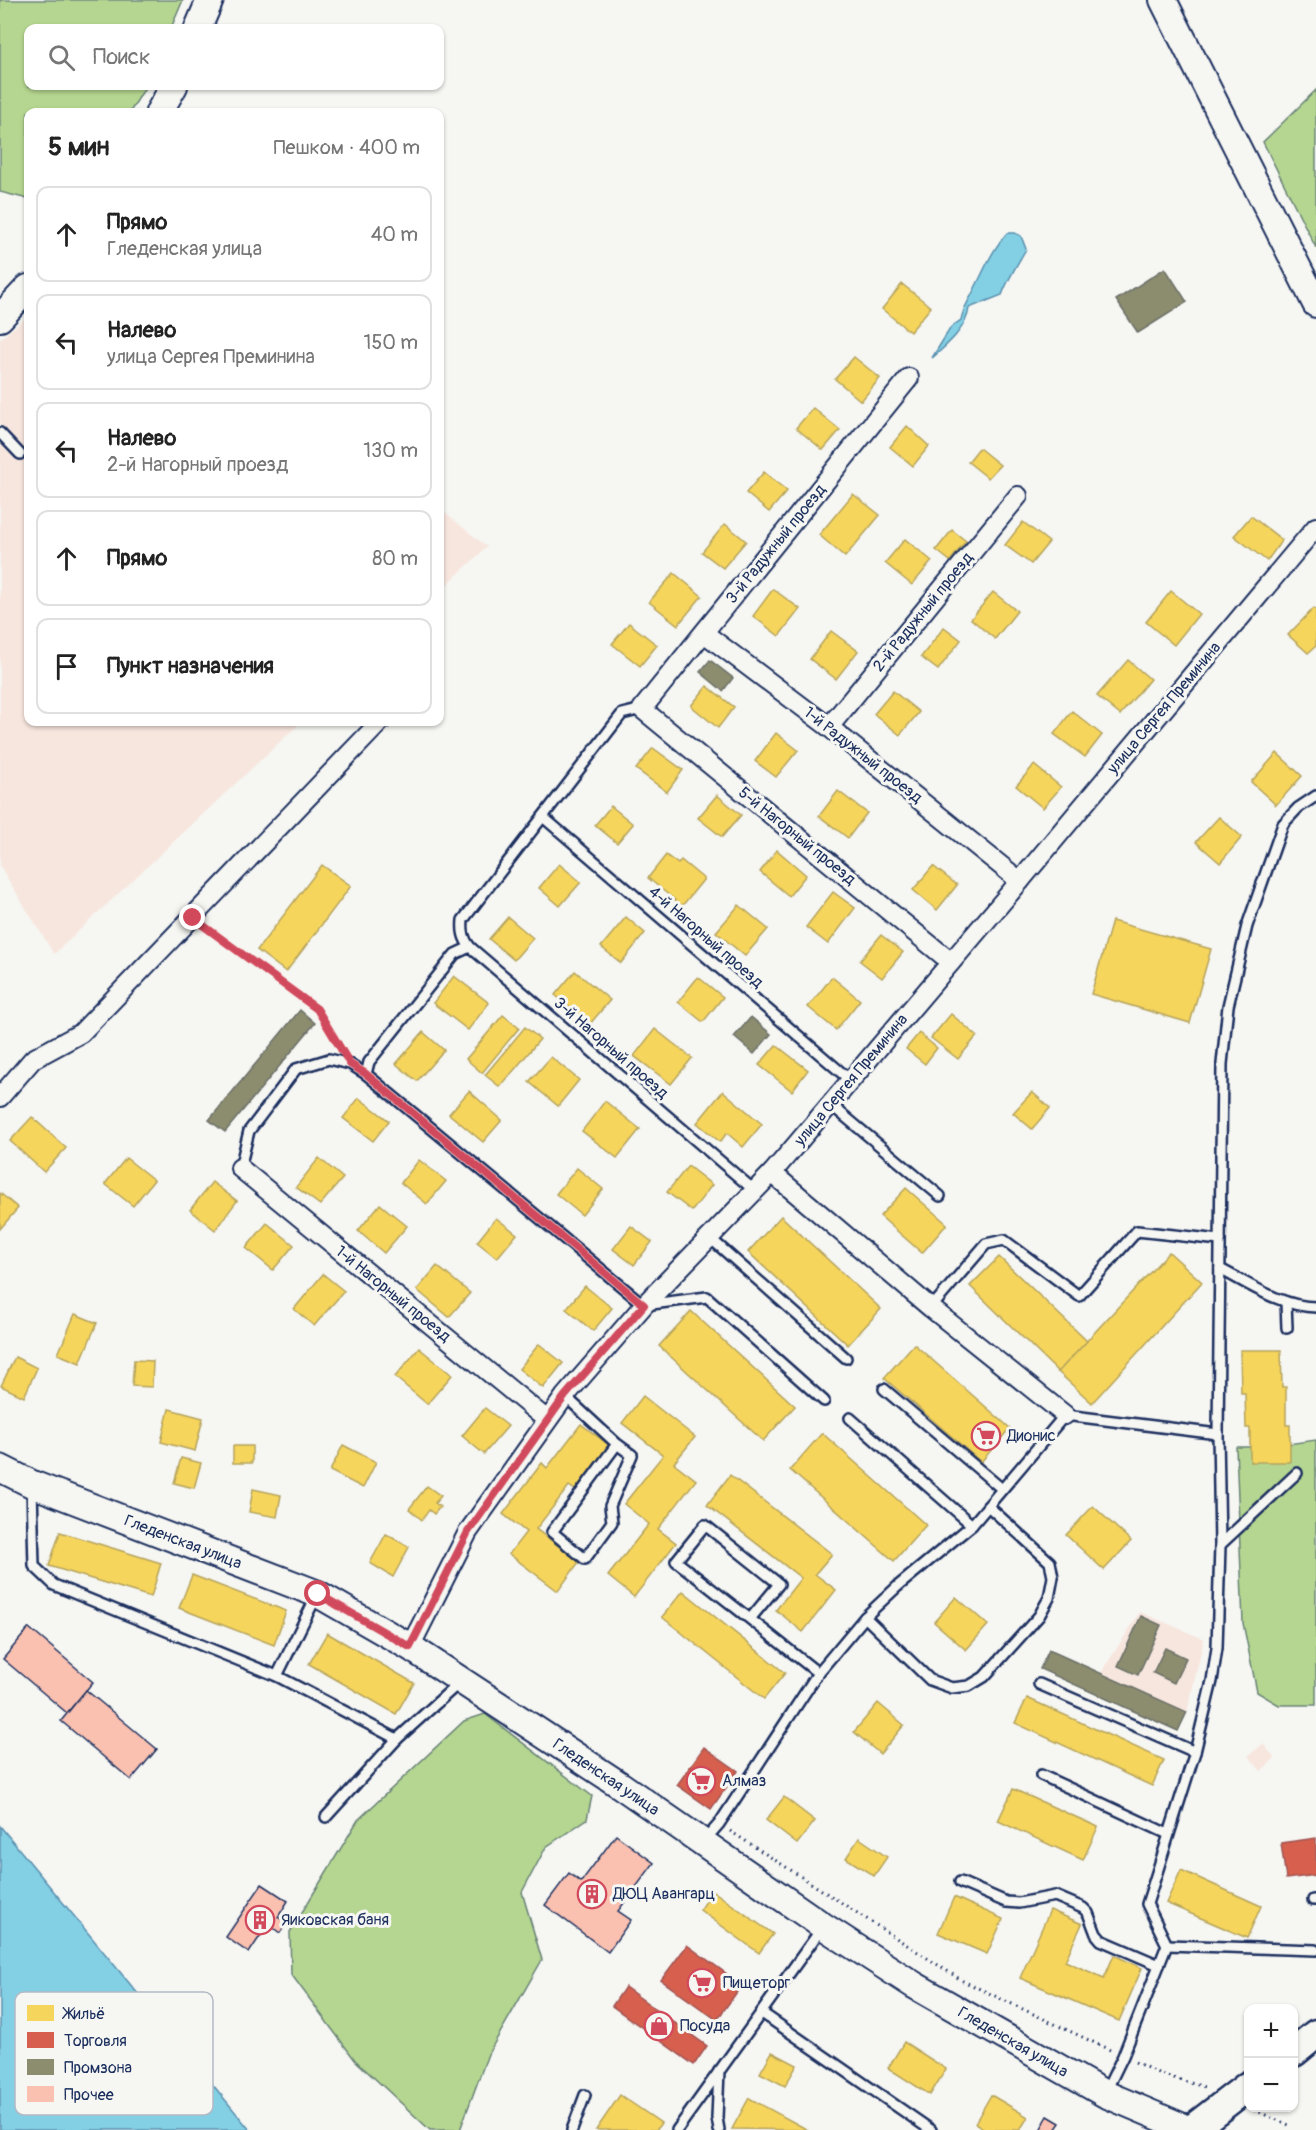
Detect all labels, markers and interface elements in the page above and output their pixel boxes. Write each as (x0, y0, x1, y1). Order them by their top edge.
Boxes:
search box (24, 24, 444, 90)
icon: search (45, 41, 78, 74)
text: Поиск (93, 43, 150, 71)
text: 5 мин (48, 131, 109, 163)
text: Пешком · 400 m (274, 135, 420, 160)
text: Прямо (107, 208, 167, 236)
icon: ahead (50, 218, 83, 251)
text: 40 m (371, 222, 418, 247)
text: Гледенская улица (107, 236, 262, 261)
text: Налево (107, 316, 176, 344)
icon: left (50, 326, 83, 359)
text: 150 m (364, 330, 418, 355)
text: улица Сергея Преминина (107, 344, 315, 369)
text: Налево (107, 424, 176, 452)
icon: left (50, 434, 83, 467)
text: 130 m (363, 438, 418, 463)
text: 2-й Нагорный проезд (107, 452, 288, 477)
street label: 3-й Радужный проезд (722, 480, 831, 608)
icon: ahead (50, 542, 83, 575)
text: Прямо (107, 544, 167, 572)
text: 80 m (372, 546, 418, 571)
street label: 2-й Радужный проезд (869, 548, 978, 676)
street label: улица Сергея Преминина (1102, 638, 1225, 779)
icon: arrive (50, 650, 83, 683)
text: Пункт назначения (107, 652, 274, 680)
street label: 1-й Радужный проезд (800, 702, 927, 808)
street label: 5-й Нагорный проезд (734, 783, 860, 890)
street label: 4-й Нагорный проезд (645, 882, 768, 992)
route end (179, 904, 205, 930)
street label: 3-й Нагорный проезд (550, 993, 673, 1103)
street label: улица Сергея Преминина (789, 1010, 912, 1151)
street label: 1-й Нагорный проезд (331, 1241, 455, 1347)
supermarket icon: Дионис (970, 1420, 1002, 1452)
place label: Дионис (1006, 1426, 1056, 1446)
street label: Гледенская улица (121, 1510, 245, 1574)
route start (304, 1580, 330, 1606)
street label: Гледенская улица (549, 1734, 663, 1820)
supermarket icon: Алмаз (685, 1765, 717, 1797)
place label: Алмаз (722, 1771, 767, 1791)
building icon: ДЮЦ Авангарц (576, 1878, 608, 1910)
place label: ДЮЦ Авангарц (612, 1884, 715, 1904)
building icon: Яиковская баня (244, 1904, 276, 1936)
place label: Яиковская баня (281, 1910, 389, 1930)
supermarket icon: Пищеторг (686, 1967, 718, 1999)
place label: Пищеторг (723, 1973, 791, 1993)
legend (15, 1992, 213, 2115)
street label: Гледенская улица (954, 2002, 1072, 2082)
text: Жильё (61, 2004, 105, 2024)
map controls (1244, 2004, 1298, 2112)
button: + (1244, 2004, 1298, 2058)
shop icon: Посуда (643, 2010, 675, 2042)
place label: Посуда (680, 2016, 730, 2036)
text: Торговля (64, 2031, 127, 2051)
text: Промзона (64, 2058, 132, 2078)
button: − (1244, 2058, 1298, 2112)
text: Прочее (64, 2085, 114, 2105)

